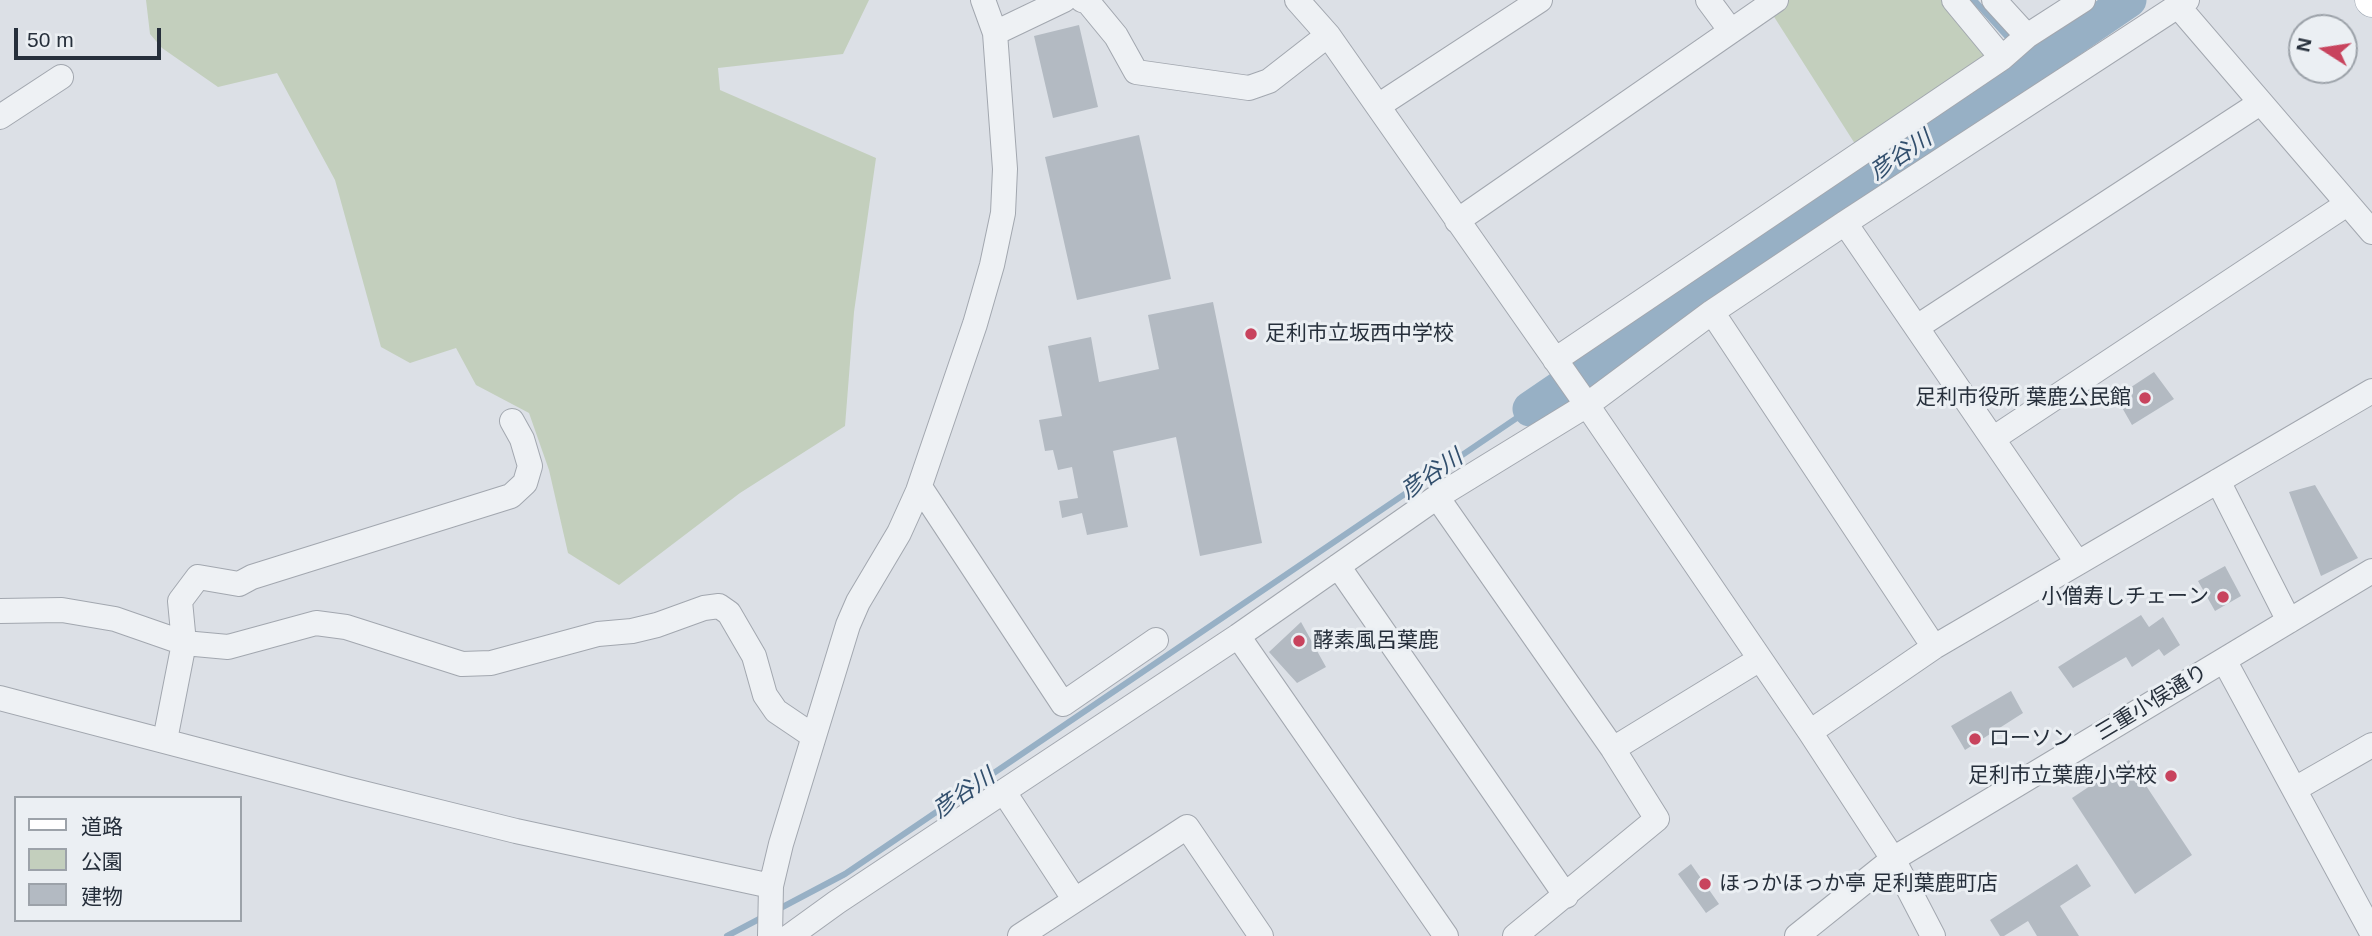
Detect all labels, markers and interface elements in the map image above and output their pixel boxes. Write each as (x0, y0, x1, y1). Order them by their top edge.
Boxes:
scale bar (18, 14, 164, 58)
north arrow (2288, 14, 2358, 84)
text: 50 m (27, 28, 74, 51)
text: N (2292, 36, 2316, 54)
water label: 彦谷川 (1865, 125, 1937, 187)
place label: 足利市立坂西中学校 (1265, 321, 1454, 347)
marker: 足利市立坂西中学校 (1243, 326, 1259, 342)
place label: 足利市役所 葉鹿公民館 (1915, 385, 2131, 411)
marker: 足利市役所 葉鹿公民館 (2137, 390, 2153, 406)
water label: 彦谷川 (1396, 444, 1468, 506)
place label: 小僧寿しチェーン (2041, 584, 2209, 610)
marker: 小僧寿しチェーン (2215, 589, 2231, 605)
place label: 酵素風呂葉鹿 (1313, 628, 1439, 654)
marker: 酵素風呂葉鹿 (1291, 633, 1307, 649)
street label: 三重小俣通り (2092, 660, 2212, 746)
place label: ローソン (1989, 726, 2073, 752)
marker: ローソン (1967, 731, 1983, 747)
water label: 彦谷川 (928, 763, 1000, 825)
place label: 足利市立葉鹿小学校 (1968, 763, 2157, 789)
marker: 足利市立葉鹿小学校 (2163, 768, 2179, 784)
legend (14, 796, 242, 922)
text: 道路 (81, 815, 123, 838)
text: 公園 (81, 850, 123, 873)
place label: ほっかほっか亭 足利葉鹿町店 (1719, 871, 1998, 897)
marker: ほっかほっか亭 足利葉鹿町店 (1697, 876, 1713, 892)
text: 建物 (81, 885, 123, 908)

